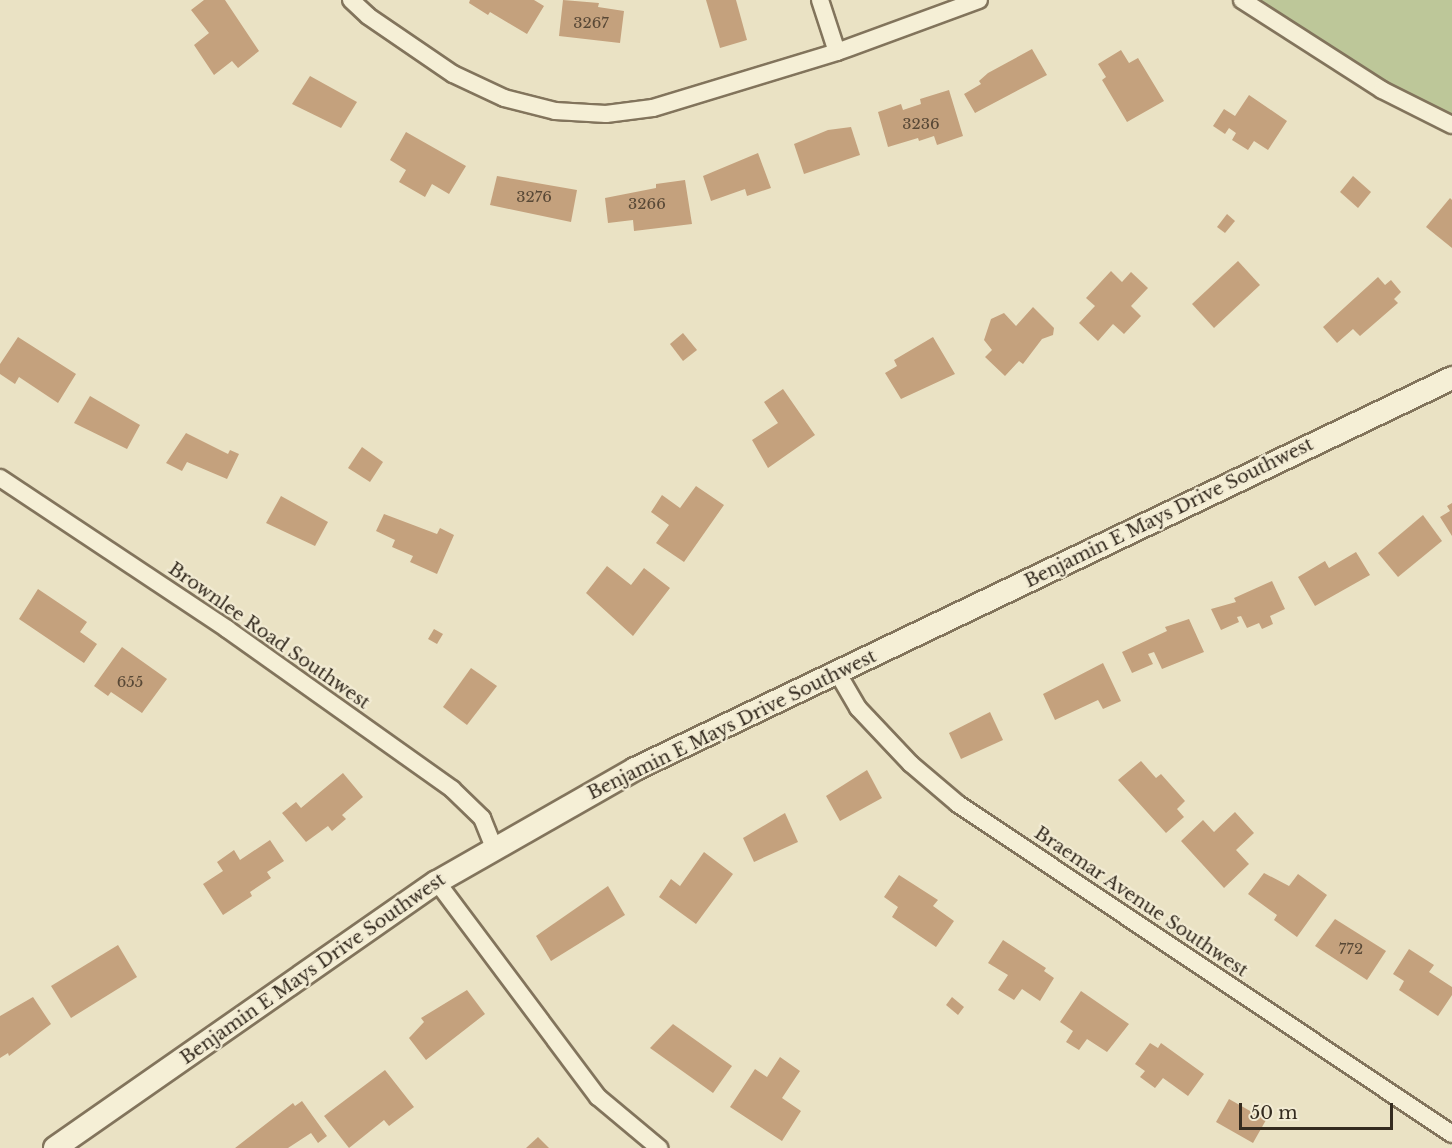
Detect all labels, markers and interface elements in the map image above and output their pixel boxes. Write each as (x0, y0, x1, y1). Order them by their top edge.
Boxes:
house number: 3267 (573, 14, 609, 32)
house number: 3236 (902, 115, 940, 133)
house number: 3276 (516, 188, 552, 206)
house number: 3266 (628, 195, 666, 213)
street label: Benjamin E Mays Drive Southwest (1021, 434, 1317, 592)
street label: Brownlee Road Southwest (164, 558, 374, 714)
street label: Benjamin E Mays Drive Southwest (584, 646, 880, 804)
house number: 655 (117, 673, 143, 691)
street label: Braemar Avenue Southwest (1030, 822, 1252, 982)
street label: Benjamin E Mays Drive Southwest (176, 869, 450, 1069)
house number: 772 (1339, 940, 1363, 958)
scale bar (1242, 1091, 1396, 1129)
text: 50 m (1250, 1102, 1298, 1124)

